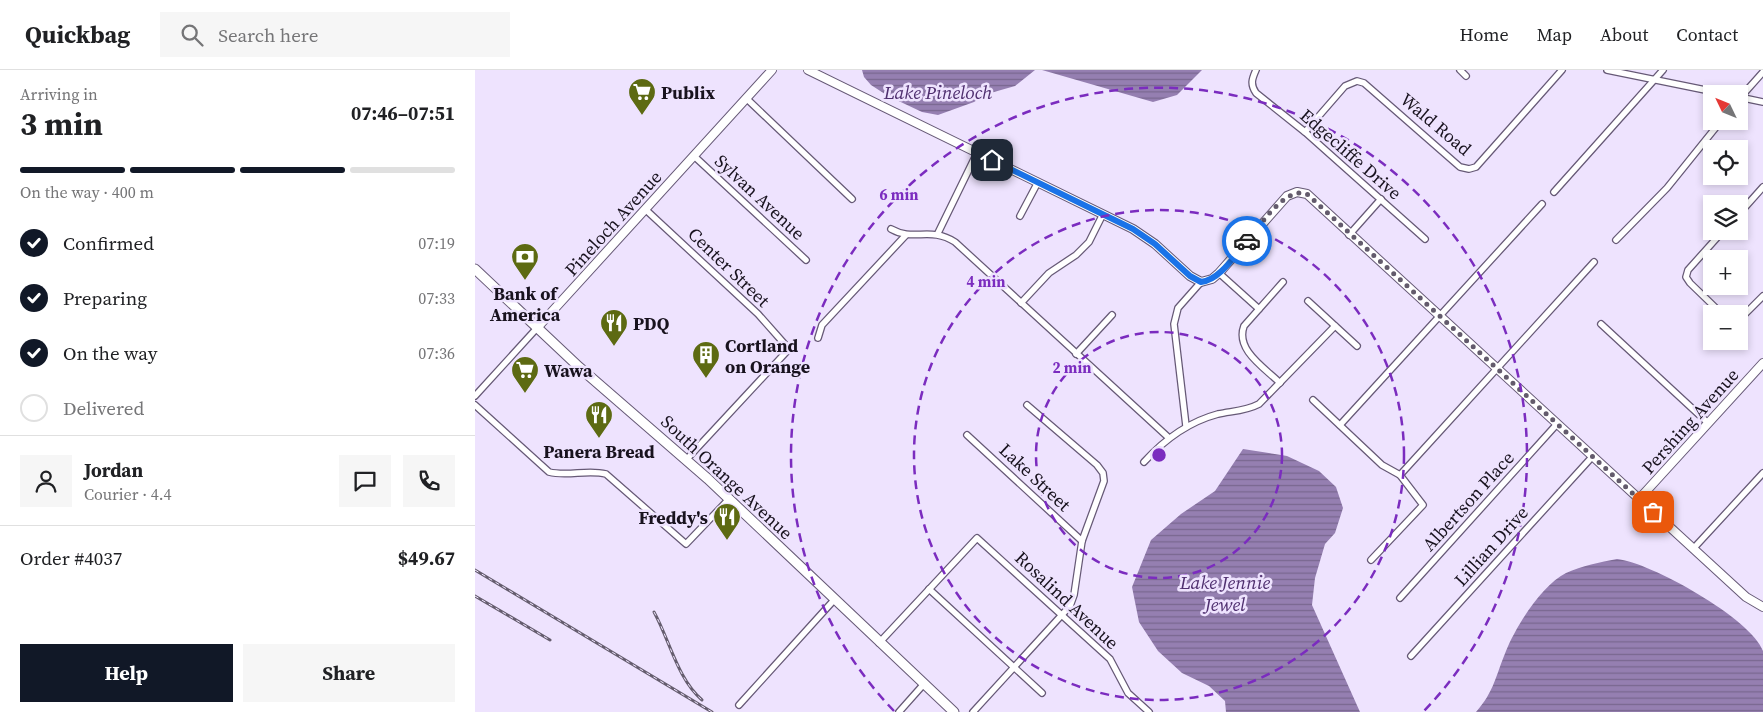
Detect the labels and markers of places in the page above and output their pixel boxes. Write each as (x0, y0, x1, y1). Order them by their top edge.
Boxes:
supermarket icon: Publix (627, 77, 657, 116)
place label: Publix (661, 80, 715, 105)
pin (971, 139, 1013, 181)
bank icon: Bank of America (510, 242, 540, 281)
place label: Bank of America (490, 281, 561, 327)
restaurant icon: PDQ (599, 308, 629, 347)
place label: PDQ (633, 311, 670, 336)
place label: Cortland on Orange (725, 333, 810, 379)
building icon: Cortland on Orange (691, 340, 721, 379)
supermarket icon: Wawa (510, 355, 540, 394)
place label: Wawa (544, 358, 593, 383)
restaurant icon: Panera Bread (584, 400, 614, 439)
place label: Panera Bread (543, 439, 655, 464)
centre of rings (1150, 446, 1168, 464)
pin (1632, 491, 1674, 533)
restaurant icon: Freddy's (712, 502, 742, 541)
place label: Freddy's (638, 505, 708, 530)

